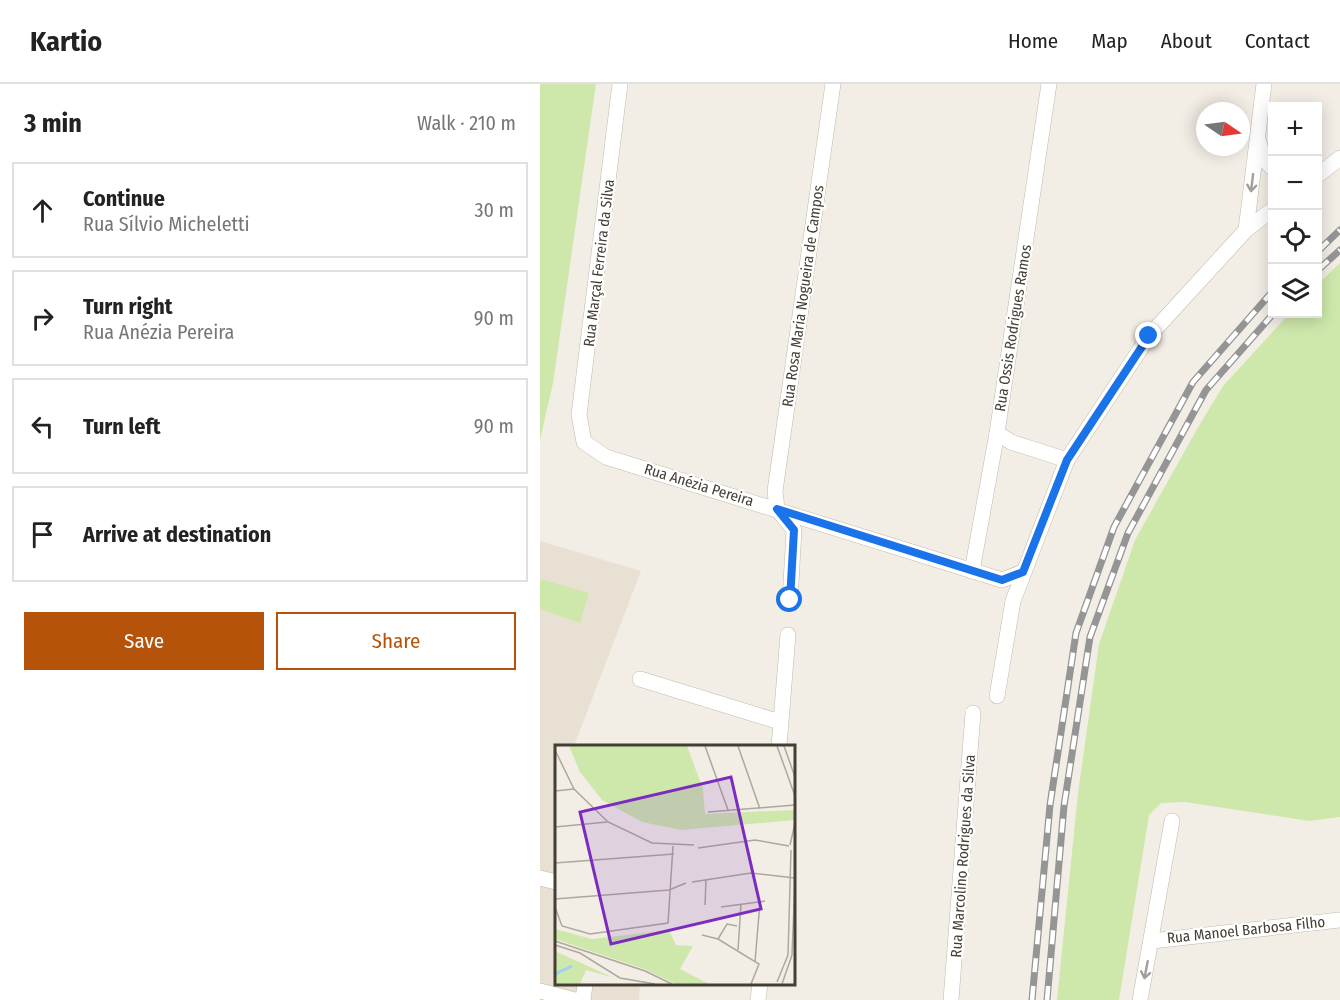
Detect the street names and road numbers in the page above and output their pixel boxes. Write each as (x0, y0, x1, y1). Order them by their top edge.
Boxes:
street label: Rua Marçal Ferreira da Silva (580, 178, 618, 348)
street label: Rua Rosa Maria Nogueira de Campos (779, 184, 827, 408)
street label: Rua Ossis Rodrigues Ramos (991, 243, 1035, 413)
street label: Rua Anézia Pereira (642, 460, 756, 510)
street label: Rua Marcolino Rodrigues da Silva (947, 754, 979, 958)
street label: Rua Manoel Barbosa Filho (1166, 913, 1326, 947)

